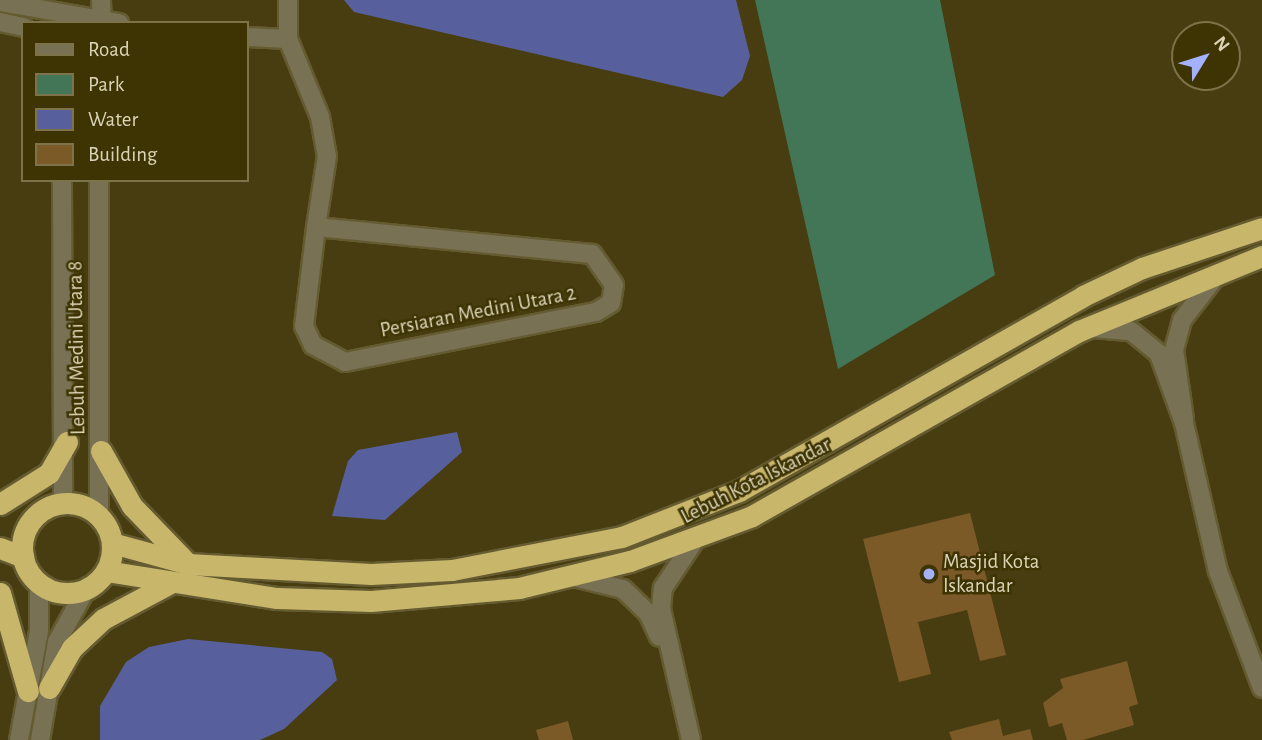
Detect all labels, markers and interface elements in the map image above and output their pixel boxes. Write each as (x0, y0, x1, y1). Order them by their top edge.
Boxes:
legend (21, 21, 248, 182)
north arrow (1171, 21, 1241, 91)
text: N (1210, 33, 1233, 55)
text: Road (88, 39, 130, 60)
text: Park (88, 74, 124, 95)
text: Water (88, 109, 138, 130)
text: Building (88, 144, 157, 165)
street label: Lebuh Medini Utara 8 (63, 261, 91, 435)
street label: Persiaran Medini Utara 2 (378, 281, 578, 343)
street label: Lebuh Kota Iskandar (677, 432, 835, 530)
place label: Masjid Kota Iskandar (943, 549, 1040, 599)
marker: Masjid Kota Iskandar (921, 566, 937, 582)

